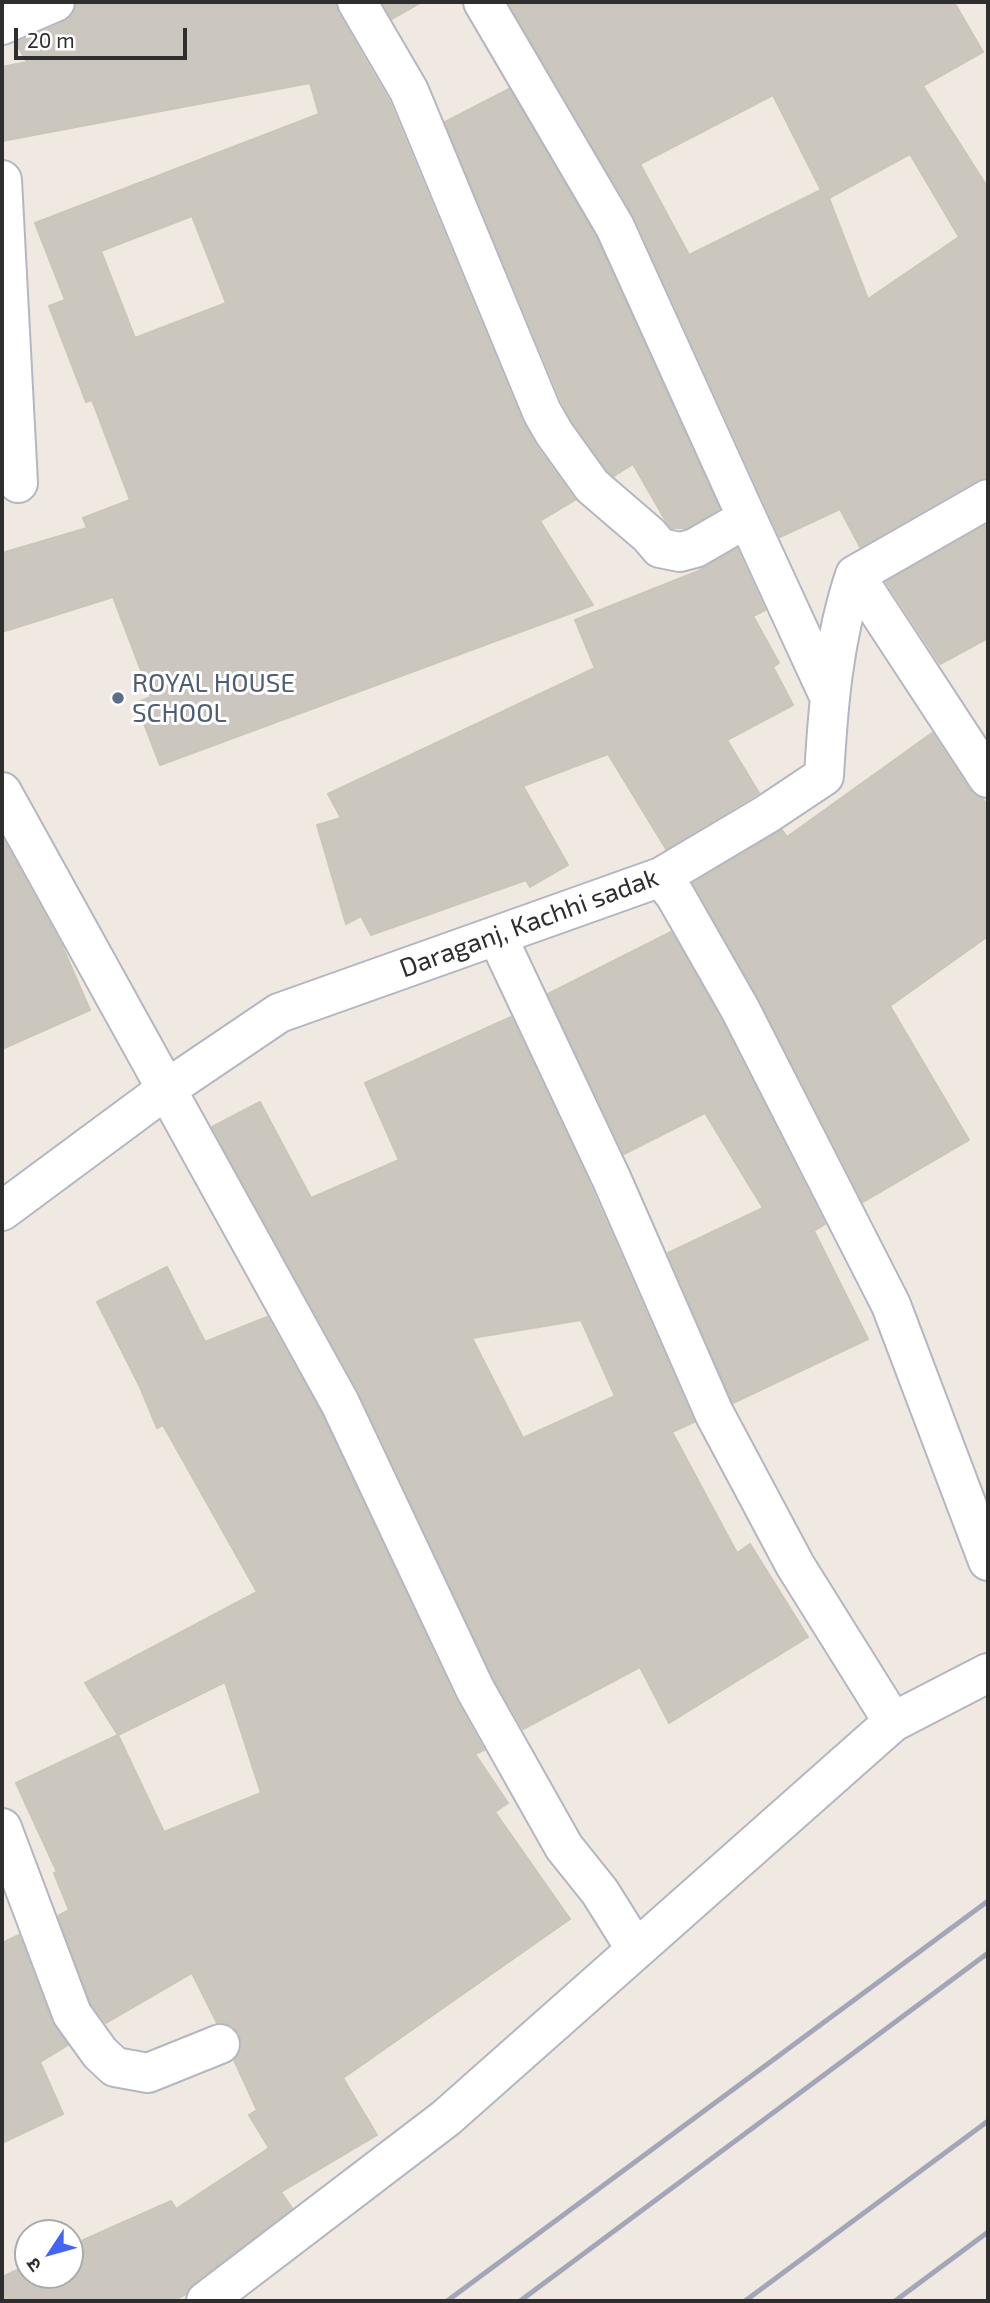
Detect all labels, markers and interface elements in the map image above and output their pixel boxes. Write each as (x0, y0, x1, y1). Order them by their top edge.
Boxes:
scale bar (18, 14, 191, 58)
text: 20 m (27, 27, 75, 52)
place label: ROYAL HOUSE SCHOOL (132, 667, 295, 728)
marker: ROYAL HOUSE SCHOOL (110, 690, 126, 706)
street label: Daraganj, Kachhi sadak (395, 862, 663, 984)
north arrow (14, 2219, 84, 2289)
text: उ (21, 2254, 46, 2277)

